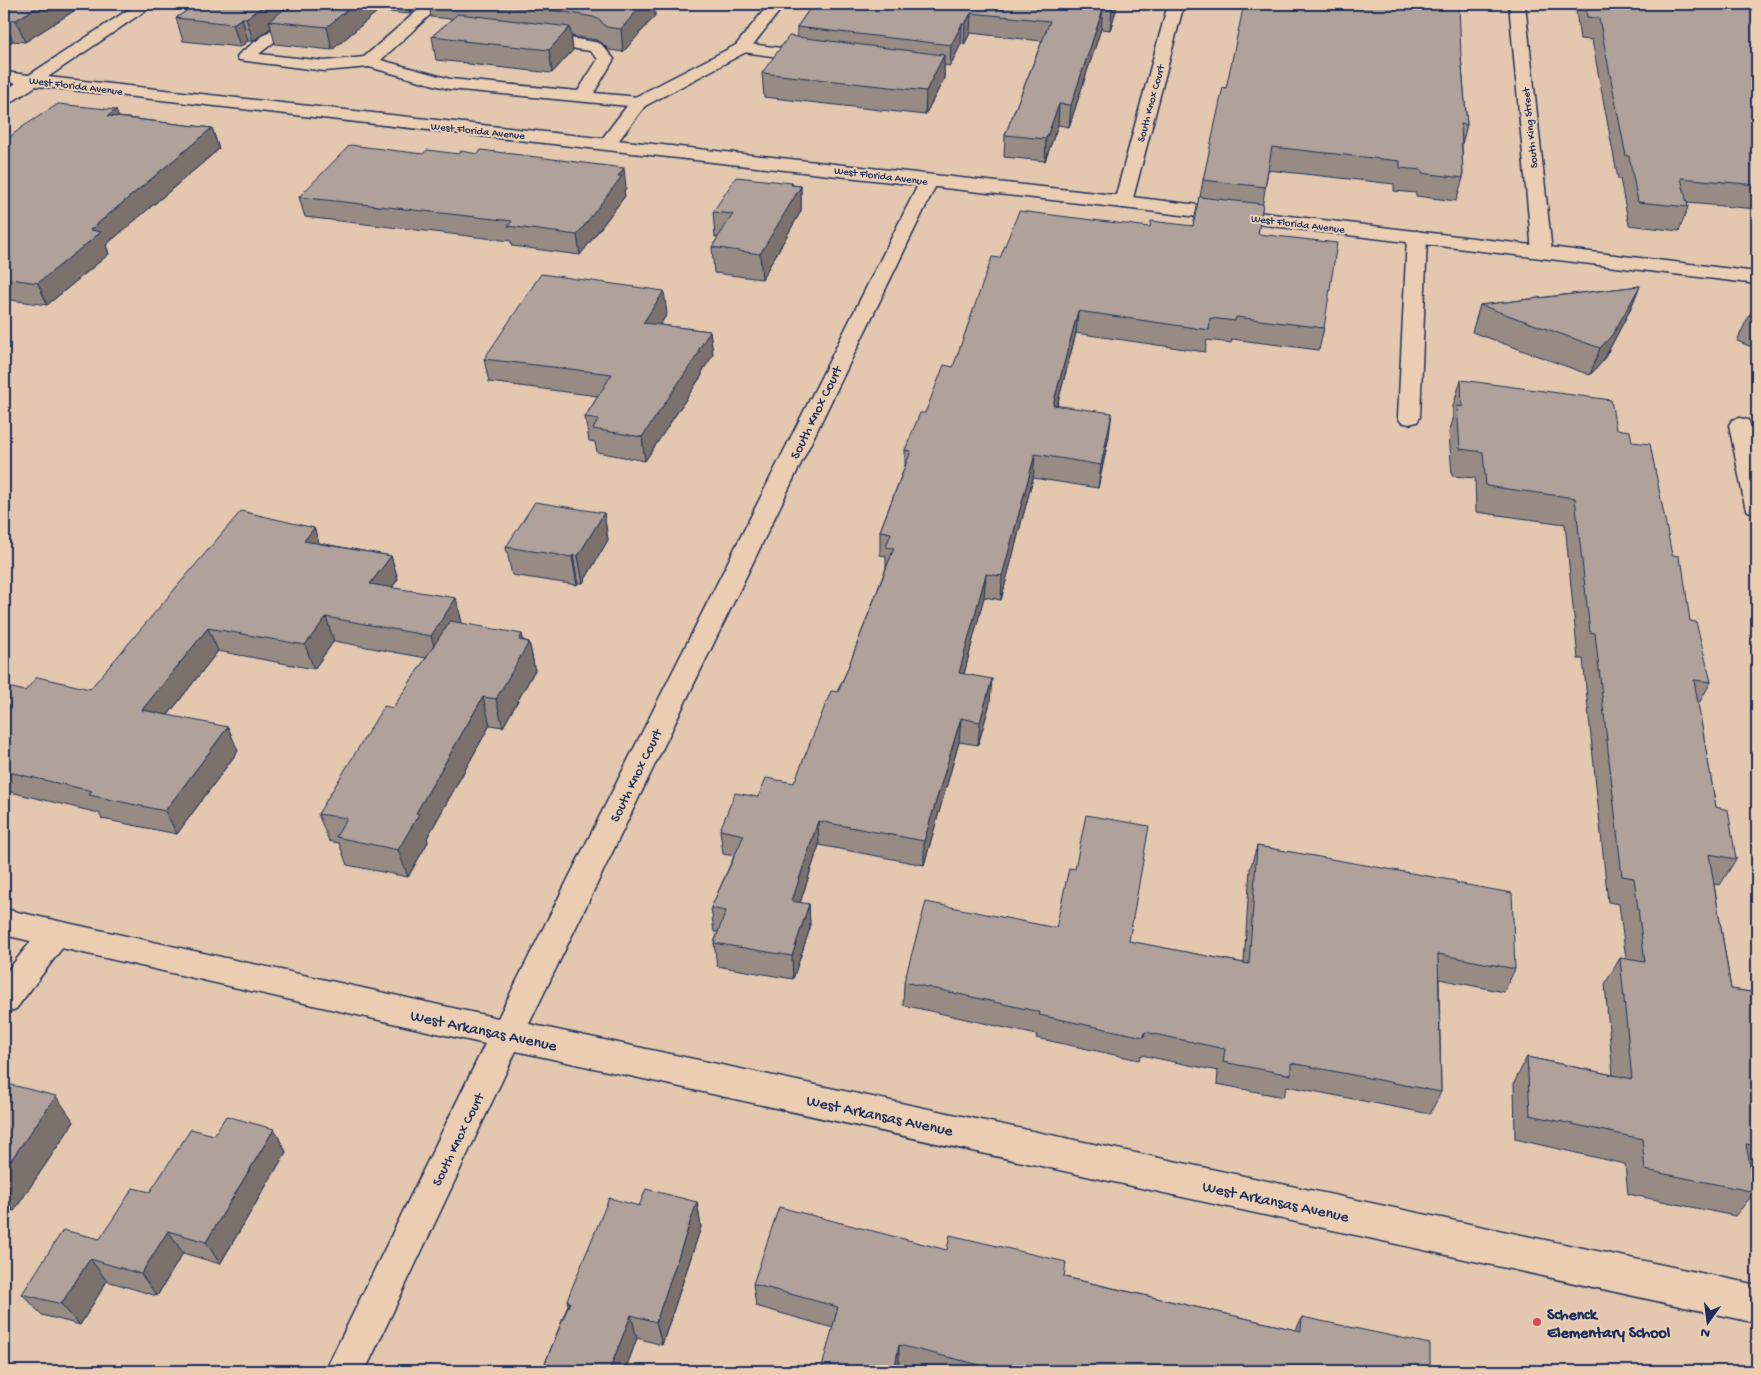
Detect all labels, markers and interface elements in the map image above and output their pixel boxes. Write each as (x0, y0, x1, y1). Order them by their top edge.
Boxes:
street label: South Knox Court (1136, 62, 1168, 144)
street label: West Florida Avenue (28, 75, 124, 99)
street label: South King Street (1521, 85, 1541, 169)
street label: West Florida Avenue (430, 121, 526, 143)
street label: West Florida Avenue (833, 165, 929, 189)
street label: West Florida Avenue (1250, 213, 1346, 237)
street label: South Knox Court (787, 363, 848, 462)
street label: South Knox Court (607, 726, 668, 825)
street label: West Arkansas Avenue (408, 1008, 559, 1057)
street label: South Knox Court (429, 1090, 490, 1189)
street label: West Arkansas Avenue (804, 1093, 955, 1142)
street label: West Arkansas Avenue (1200, 1179, 1351, 1228)
north arrow (1684, 1298, 1734, 1348)
place label: Schenck Elementary School (1547, 1307, 1671, 1344)
marker: Schenck Elementary School (1531, 1316, 1543, 1328)
text: N (1699, 1323, 1712, 1342)

